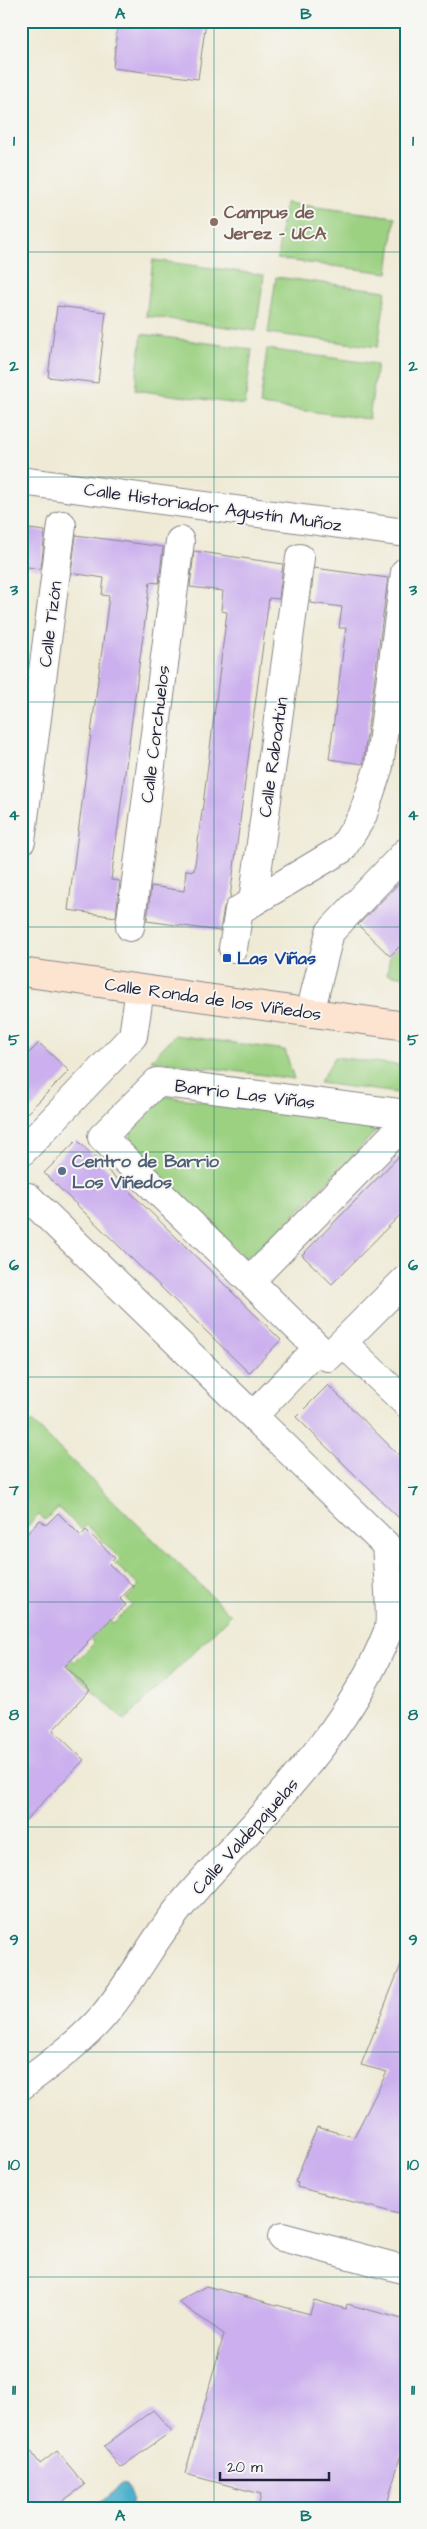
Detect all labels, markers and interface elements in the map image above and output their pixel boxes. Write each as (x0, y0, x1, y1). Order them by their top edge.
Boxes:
text: A (115, 3, 126, 25)
text: B (300, 3, 312, 25)
text: 1 (13, 130, 16, 152)
text: 1 (412, 130, 415, 152)
place label: Campus de Jerez - UCA (223, 200, 327, 246)
marker: Campus de Jerez - UCA (208, 216, 220, 228)
text: 2 (8, 355, 19, 377)
text: 2 (407, 355, 418, 377)
street label: Calle Historiador Agustín Muñoz (82, 477, 344, 539)
text: 3 (9, 579, 19, 601)
text: 3 (408, 579, 418, 601)
street label: Calle Tizón (33, 580, 68, 669)
street label: Calle Corchuelos (135, 664, 176, 804)
street label: Calle Raboatún (253, 695, 294, 819)
text: 4 (9, 804, 20, 826)
text: 4 (408, 804, 419, 826)
place label: Las Viñas (237, 946, 316, 971)
marker: Las Viñas (221, 952, 233, 964)
street label: Calle Ronda de los Viñedos (103, 972, 323, 1027)
text: 5 (8, 1029, 20, 1051)
text: 5 (407, 1029, 419, 1051)
street label: Barrio Las Viñas (173, 1074, 316, 1115)
place label: Centro de Barrio Los Viñedos (72, 1149, 220, 1195)
marker: Centro de Barrio Los Viñedos (56, 1165, 68, 1177)
text: 6 (9, 1254, 19, 1276)
text: 6 (408, 1254, 418, 1276)
text: 7 (8, 1479, 19, 1501)
text: 7 (407, 1479, 418, 1501)
text: 8 (9, 1704, 20, 1726)
text: 8 (408, 1704, 419, 1726)
street label: Calle Valdepajuelas (186, 1773, 305, 1900)
text: 9 (9, 1929, 19, 1951)
text: 9 (408, 1929, 418, 1951)
text: 10 (8, 2154, 20, 2176)
text: 10 (407, 2154, 419, 2176)
text: 11 (12, 2379, 17, 2401)
text: 11 (411, 2379, 416, 2401)
scale bar (220, 2449, 328, 2481)
text: 20 m (227, 2457, 263, 2478)
text: A (115, 2505, 126, 2527)
text: B (300, 2505, 312, 2527)

